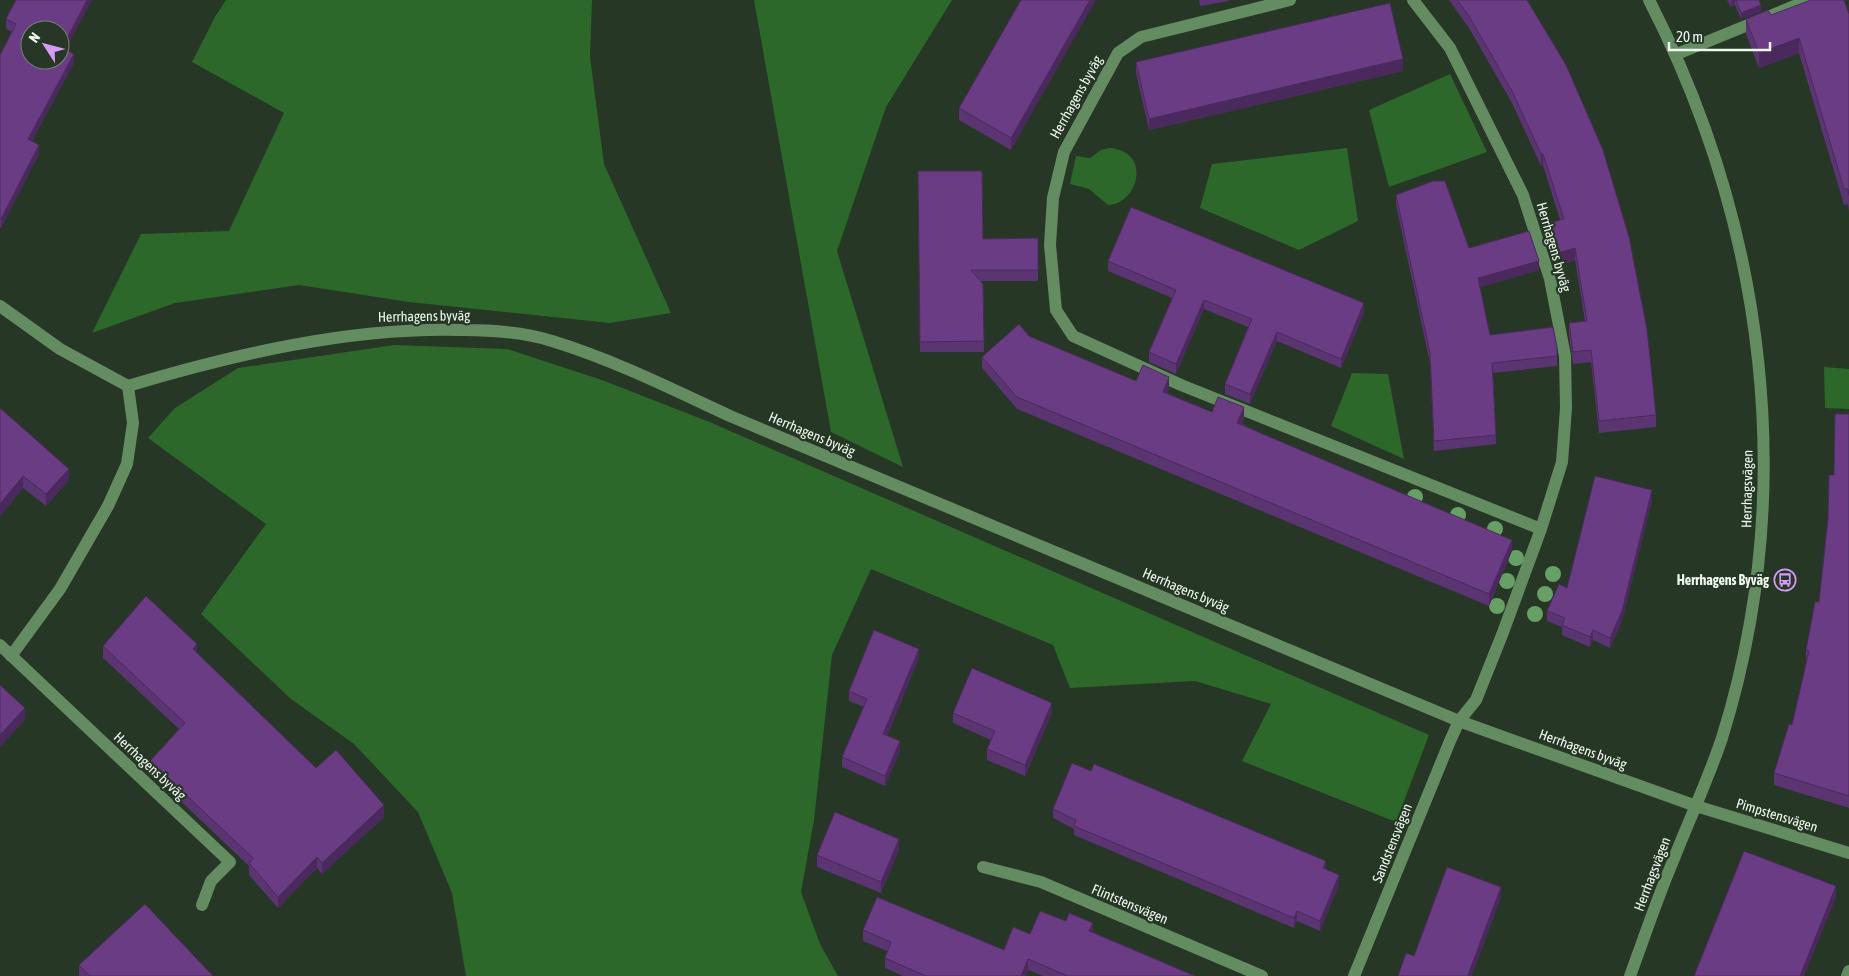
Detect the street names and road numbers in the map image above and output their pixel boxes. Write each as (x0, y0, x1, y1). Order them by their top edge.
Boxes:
street label: Herrhagens byväg (1047, 53, 1105, 141)
street label: Herrhagens byväg (1534, 200, 1574, 294)
street label: Herrhagens byväg (378, 307, 470, 325)
street label: Herrhagens byväg (766, 409, 858, 459)
street label: Herrhagsvägen (1738, 450, 1756, 528)
street label: Herrhagens byväg (1140, 565, 1232, 615)
street label: Herrhagens byväg (1537, 726, 1629, 772)
street label: Herrhagens byväg (111, 729, 189, 803)
street label: Pimpstensvägen (1734, 795, 1820, 835)
street label: Sandstensvägen (1369, 801, 1415, 885)
street label: Herrhagsvägen (1631, 835, 1673, 913)
street label: Flintstensvägen (1089, 881, 1171, 927)

